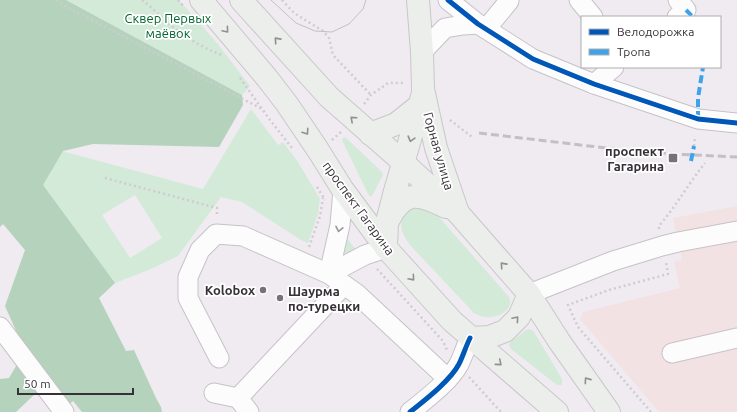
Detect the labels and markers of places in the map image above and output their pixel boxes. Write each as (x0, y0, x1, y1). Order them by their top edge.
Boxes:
place label: проспект Гагарина (605, 144, 664, 173)
marker: проспект Гагарина (667, 152, 679, 164)
place label: Kolobox (205, 283, 255, 297)
place label: Шаурма по-турецки (288, 284, 360, 313)
marker: Kolobox (258, 285, 268, 295)
marker: Шаурма по-турецки (275, 293, 285, 303)

